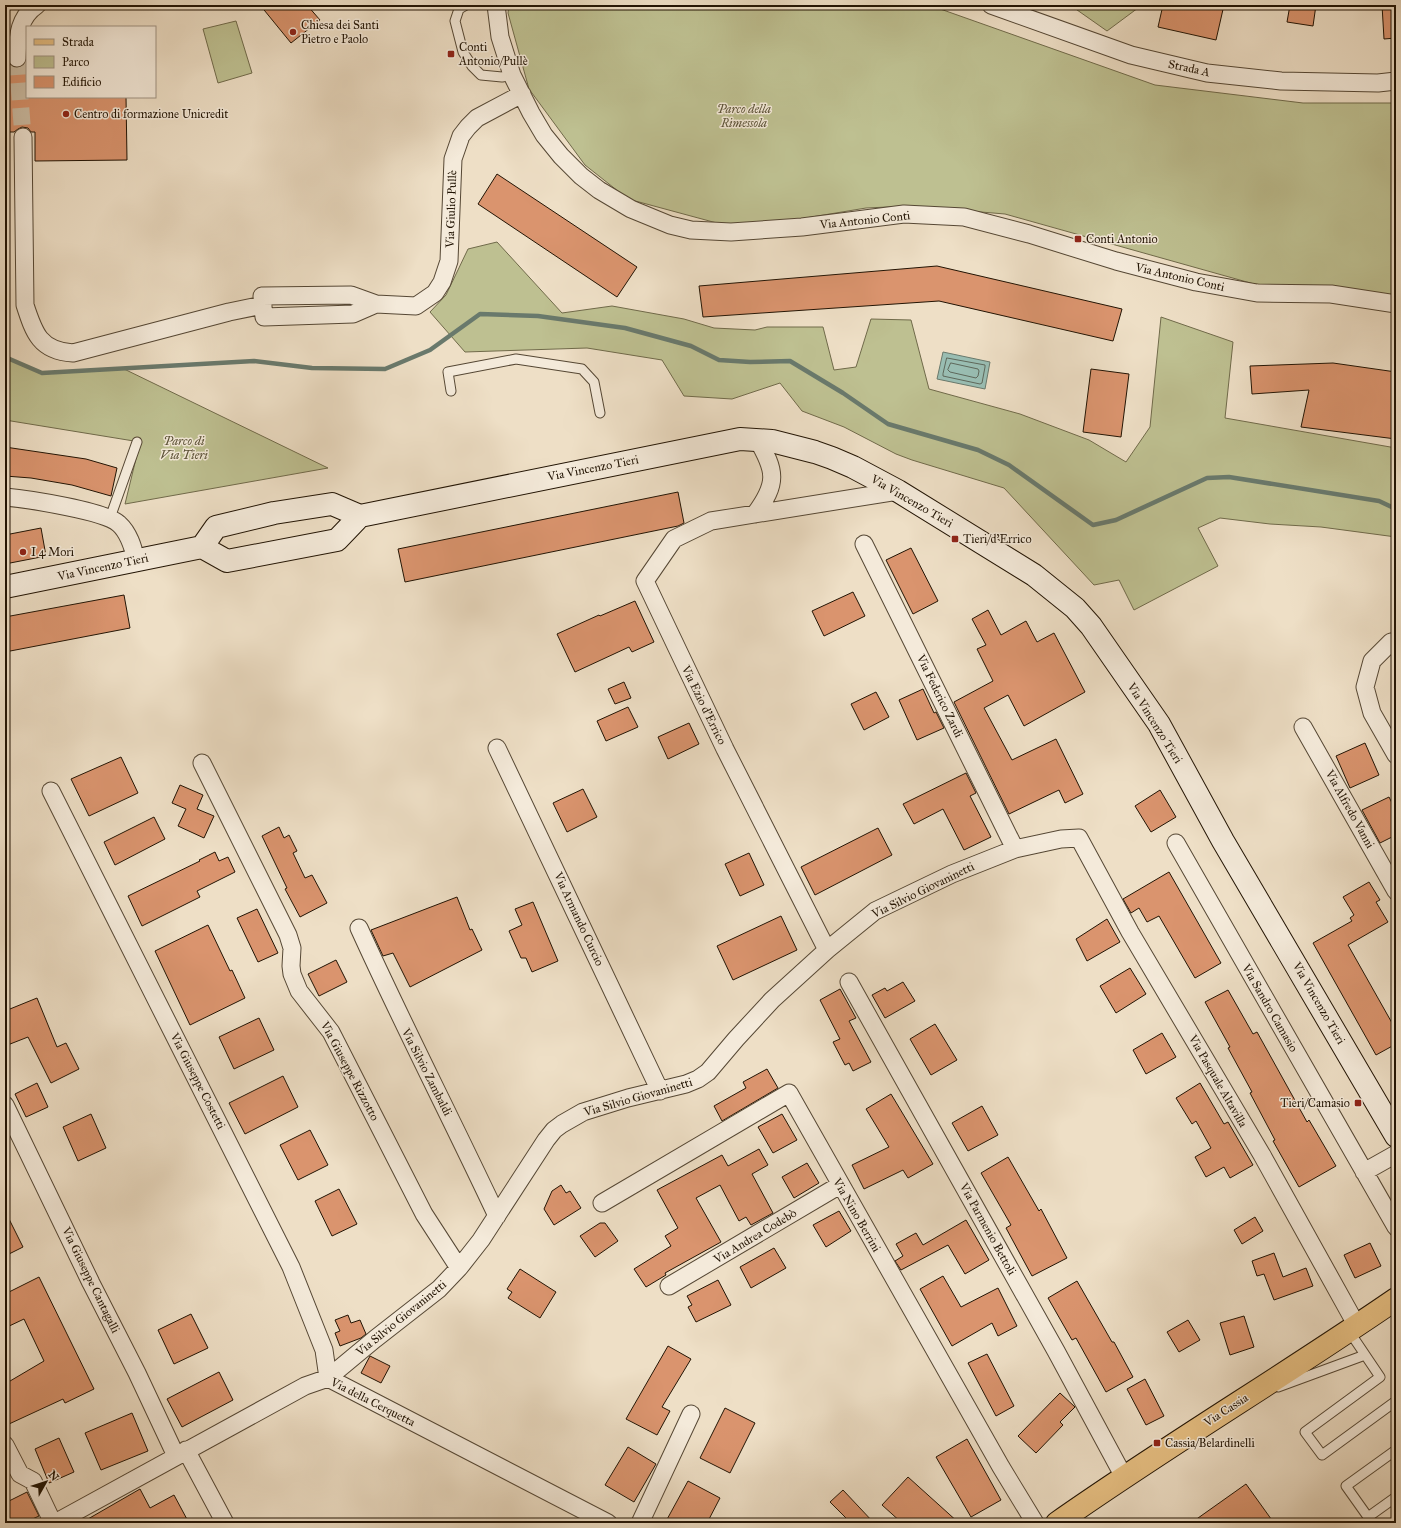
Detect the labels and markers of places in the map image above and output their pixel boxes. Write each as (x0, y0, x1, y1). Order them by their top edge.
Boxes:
place label: Chiesa dei Santi Pietro e Paolo (301, 18, 380, 46)
marker: Chiesa dei Santi Pietro e Paolo (288, 27, 298, 37)
place label: Conti Antonio/Pullè (458, 40, 528, 68)
marker: Conti Antonio/Pullè (446, 49, 456, 59)
place label: Centro di formazione Unicredit (74, 107, 229, 121)
marker: Centro di formazione Unicredit (61, 109, 71, 119)
place label: Conti Antonio (1086, 232, 1158, 246)
marker: Conti Antonio (1073, 234, 1083, 244)
place label: Tieri/d'Errico (963, 532, 1032, 546)
marker: Tieri/d'Errico (950, 534, 960, 544)
place label: I 4 Mori (31, 545, 75, 559)
marker: I 4 Mori (18, 547, 28, 557)
place label: Tieri/Camasio (1280, 1096, 1350, 1110)
marker: Tieri/Camasio (1353, 1098, 1363, 1108)
place label: Cassia/Belardinelli (1165, 1436, 1256, 1450)
marker: Cassia/Belardinelli (1152, 1438, 1162, 1448)

